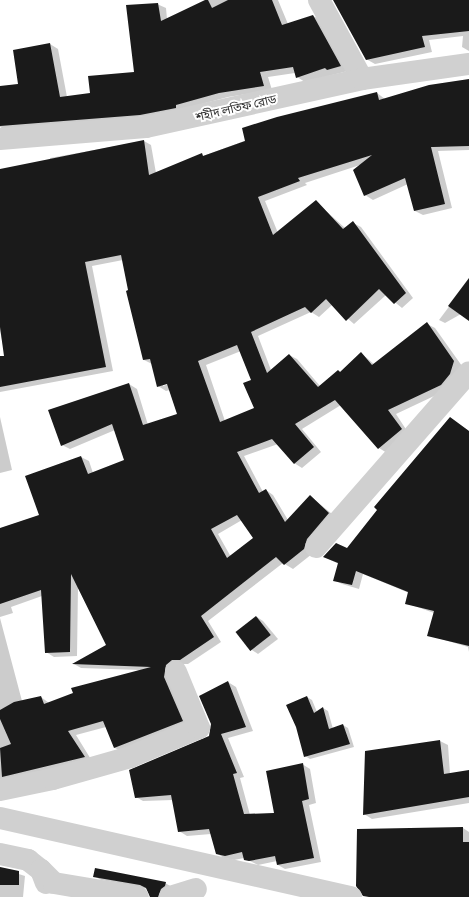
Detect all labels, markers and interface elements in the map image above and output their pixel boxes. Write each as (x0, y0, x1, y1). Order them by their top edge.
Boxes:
street label: শহীদ লতিফ রোড (194, 92, 278, 124)

